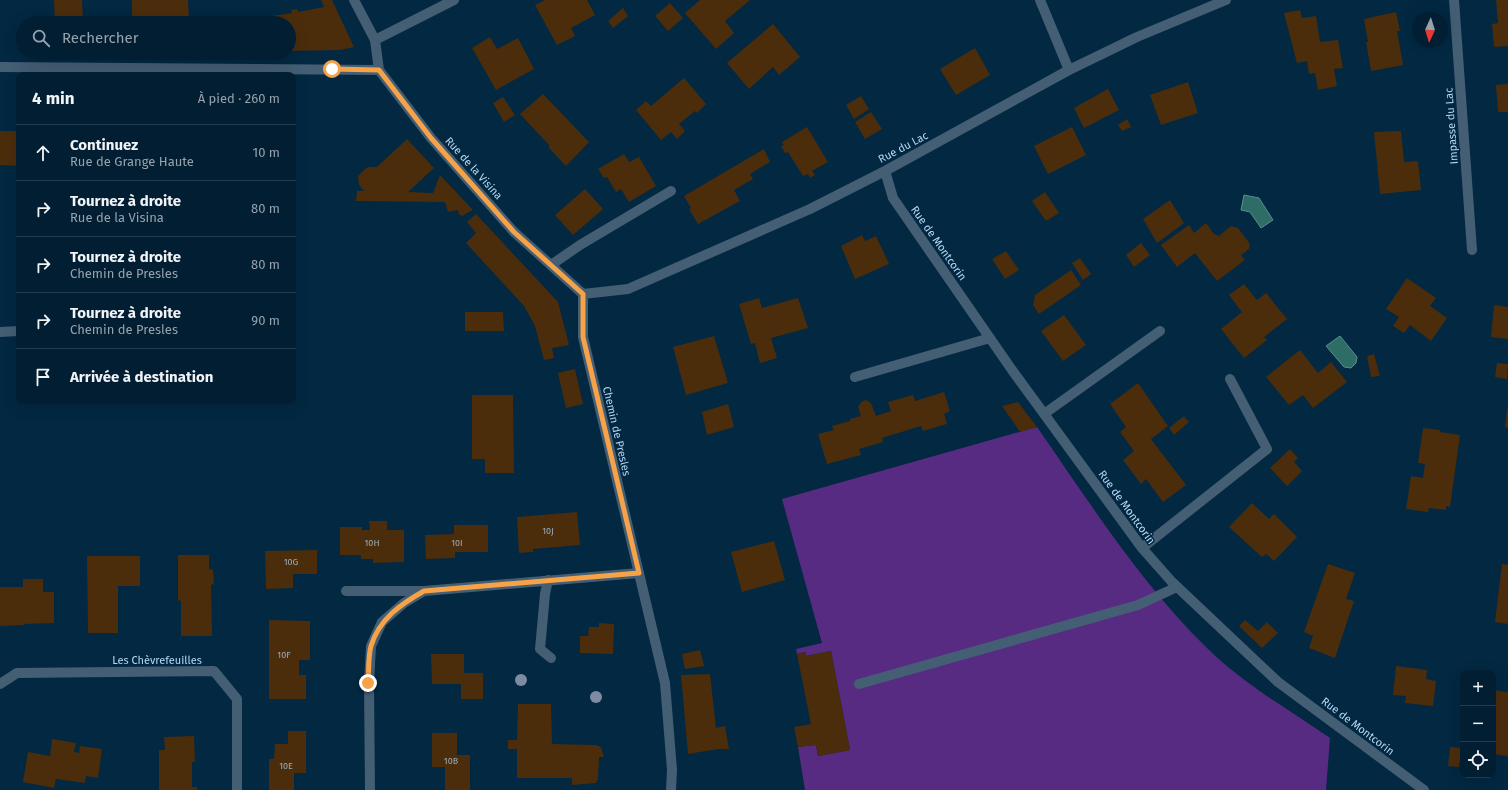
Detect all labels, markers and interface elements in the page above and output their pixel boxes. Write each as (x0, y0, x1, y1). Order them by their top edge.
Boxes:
north arrow (1412, 12, 1448, 48)
search box (16, 16, 296, 60)
icon: search (30, 27, 52, 49)
text: Rechercher (62, 29, 138, 47)
route start (323, 60, 341, 78)
street label: Impasse du Lac (1442, 87, 1461, 165)
text: 4 min (32, 88, 75, 109)
text: À pied · 260 m (198, 91, 280, 106)
street label: Rue du Lac (876, 129, 930, 166)
street label: Rue de la Visina (442, 134, 505, 202)
text: Continuez (70, 136, 138, 154)
icon: ahead (32, 142, 54, 164)
text: 10 m (253, 145, 280, 160)
text: Rue de Grange Haute (70, 154, 194, 169)
text: Tournez à droite (70, 192, 181, 210)
icon: right (32, 198, 54, 220)
text: 80 m (251, 201, 280, 216)
street label: Rue de Montcorin (908, 204, 969, 283)
text: Rue de la Visina (70, 210, 164, 225)
text: Tournez à droite (70, 248, 181, 266)
icon: right (32, 254, 54, 276)
text: 80 m (251, 257, 280, 272)
text: Chemin de Presles (70, 266, 178, 281)
text: Tournez à droite (70, 304, 181, 322)
icon: right (32, 310, 54, 332)
text: 90 m (251, 313, 280, 328)
text: Chemin de Presles (70, 322, 178, 337)
icon: arrive (32, 366, 54, 388)
text: Arrivée à destination (70, 368, 213, 386)
street label: Chemin de Presles (600, 385, 633, 477)
street label: Rue de Montcorin (1095, 468, 1158, 547)
house number: 10J (542, 526, 554, 536)
house number: 10H (364, 538, 380, 548)
house number: 10I (451, 538, 463, 548)
house number: 10G (284, 557, 299, 567)
house number: 10F (277, 650, 291, 660)
street label: Les Chèvrefeuilles (112, 654, 202, 667)
map controls (1460, 670, 1496, 778)
button: + (1460, 670, 1496, 706)
route end (359, 674, 377, 692)
street label: Rue de Montcorin (1319, 695, 1397, 758)
button: − (1460, 706, 1496, 742)
button: locate (1460, 742, 1496, 778)
house number: 10B (444, 756, 459, 766)
house number: 10E (279, 761, 293, 771)

